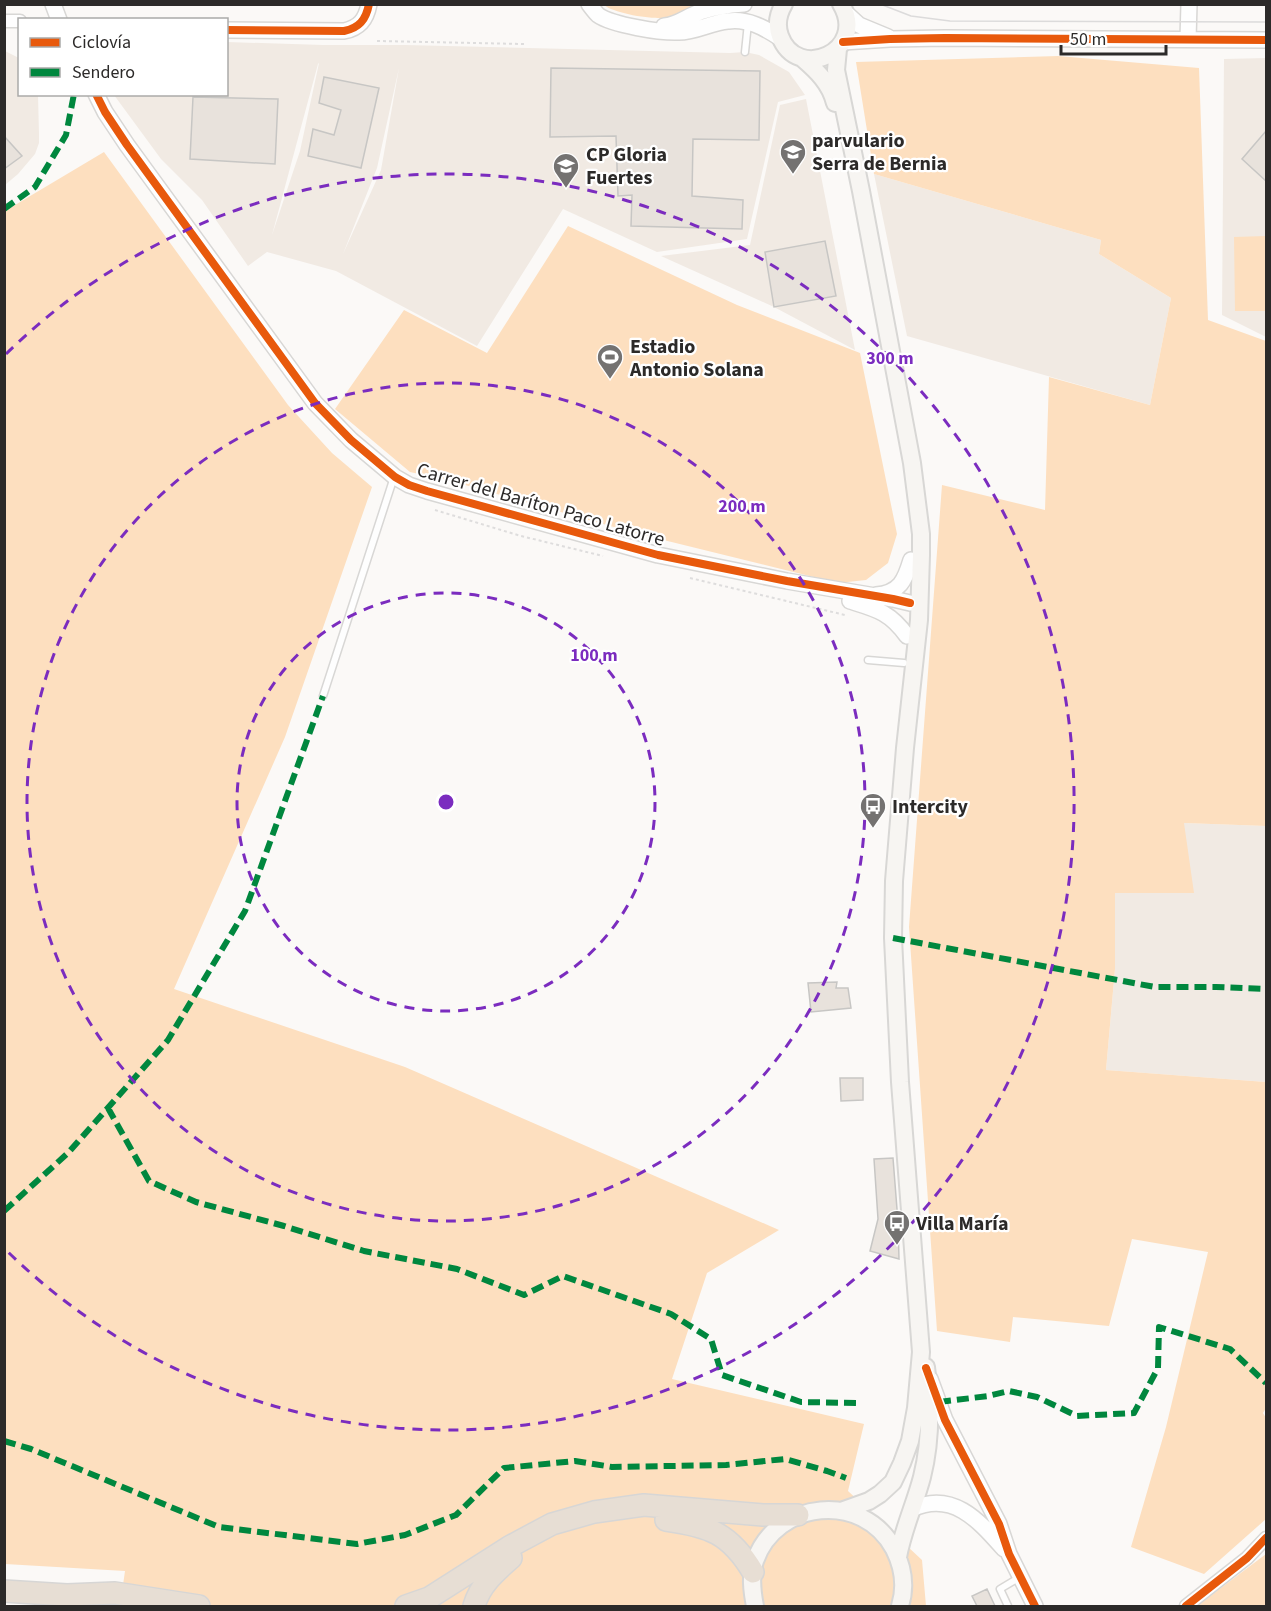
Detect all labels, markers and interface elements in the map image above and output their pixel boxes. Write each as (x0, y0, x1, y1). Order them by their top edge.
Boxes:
legend (18, 18, 228, 96)
scale bar (1061, 18, 1166, 56)
text: 50 m (1070, 27, 1106, 52)
text: Ciclovía (72, 30, 131, 55)
text: Sendero (72, 60, 135, 85)
place label: parvulario Serra de Bernia (812, 127, 947, 178)
school or university icon: parvulario Serra de Bernia (778, 137, 808, 175)
place label: CP Gloria Fuertes (586, 141, 667, 192)
school or university icon: CP Gloria Fuertes (551, 151, 581, 189)
place label: Estadio Antonio Solana (629, 333, 764, 384)
sports icon: Estadio Antonio Solana (595, 342, 625, 380)
text: 300 m (866, 346, 914, 371)
street label: Carrer del Baríton Paco Latorre (414, 456, 668, 554)
text: 200 m (718, 494, 766, 519)
text: 100 m (570, 643, 618, 668)
bus stop icon: Intercity (858, 791, 888, 829)
centre of rings (436, 792, 456, 812)
place label: Intercity (892, 793, 968, 821)
bus stop icon: Villa María (882, 1208, 912, 1246)
place label: Villa María (915, 1210, 1008, 1238)

